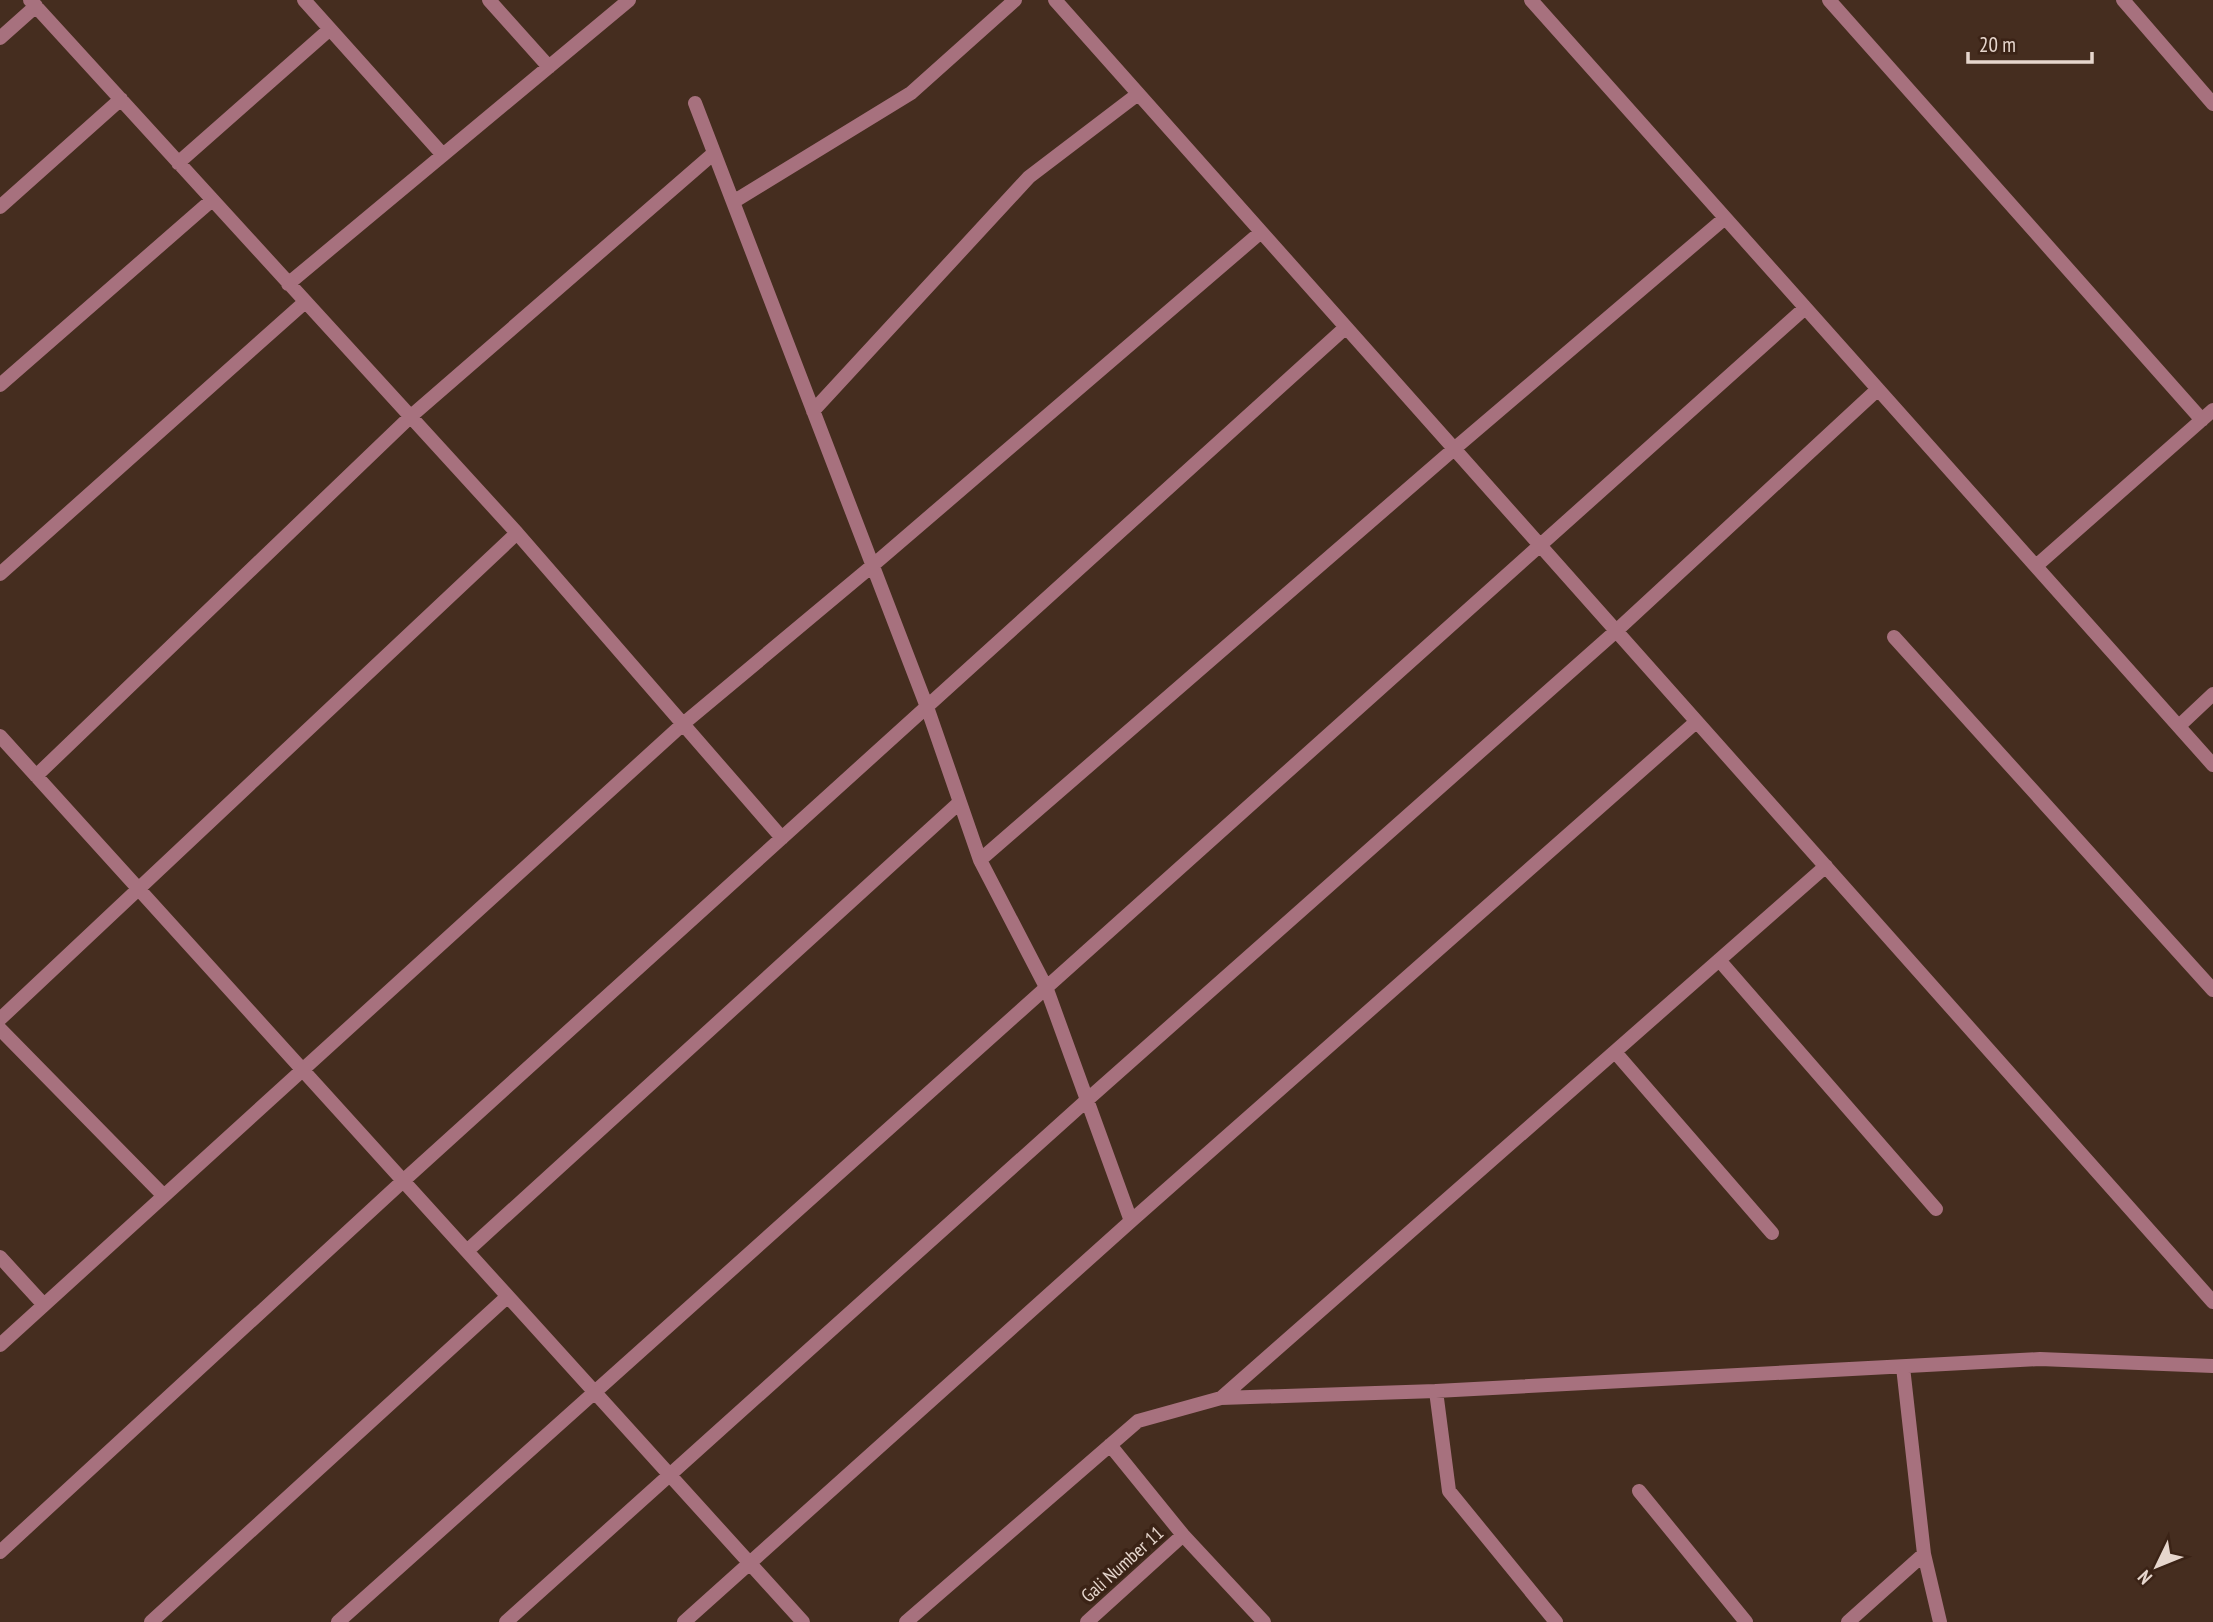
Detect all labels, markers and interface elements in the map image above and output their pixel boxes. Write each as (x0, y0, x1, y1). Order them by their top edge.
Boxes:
scale bar (1968, 21, 2092, 65)
text: 20 m (1979, 31, 2016, 58)
street label: Gali Number 11 (1076, 1521, 1168, 1607)
north arrow (2122, 1531, 2192, 1601)
text: N (2132, 1566, 2157, 1590)

